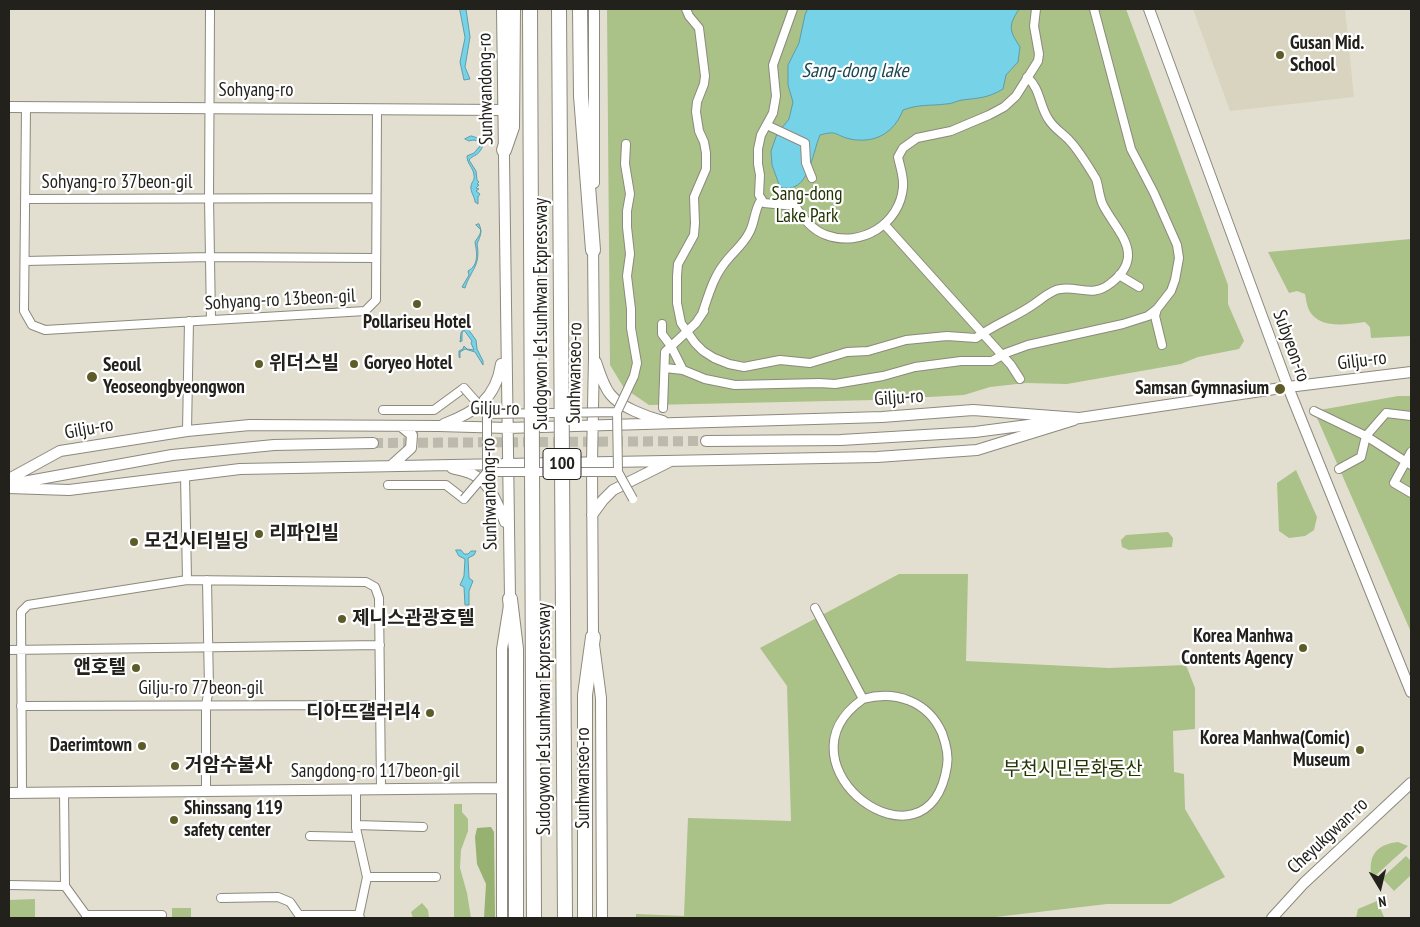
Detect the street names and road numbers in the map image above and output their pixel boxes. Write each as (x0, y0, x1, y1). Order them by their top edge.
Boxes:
street label: Sunhwandong-ro (474, 33, 498, 145)
street label: Sohyang-ro (219, 80, 293, 102)
street label: Sohyang-ro 37beon-gil (42, 172, 192, 194)
street label: Sudogwon Je1sunhwan Expressway (531, 198, 553, 430)
street label: Sohyang-ro 13beon-gil (204, 285, 356, 315)
street label: Subyeon-ro (1268, 307, 1314, 385)
street label: Sunhwanseo-ro (563, 322, 587, 424)
street label: Gilju-ro (1336, 347, 1388, 375)
street label: Gilju-ro (874, 385, 924, 411)
street label: Gilju-ro (470, 397, 520, 421)
street label: Gilju-ro (63, 414, 115, 444)
street label: Sunhwandong-ro (478, 438, 502, 550)
road number: 100 (543, 448, 581, 479)
street label: Sudogwon Je1sunhwan Expressway (534, 603, 556, 835)
street label: Gilju-ro 77beon-gil (138, 678, 264, 700)
street label: Sunhwanseo-ro (573, 727, 595, 829)
street label: Sangdong-ro 117beon-gil (291, 761, 459, 783)
street label: Cheyukgwan-ro (1283, 793, 1373, 879)

